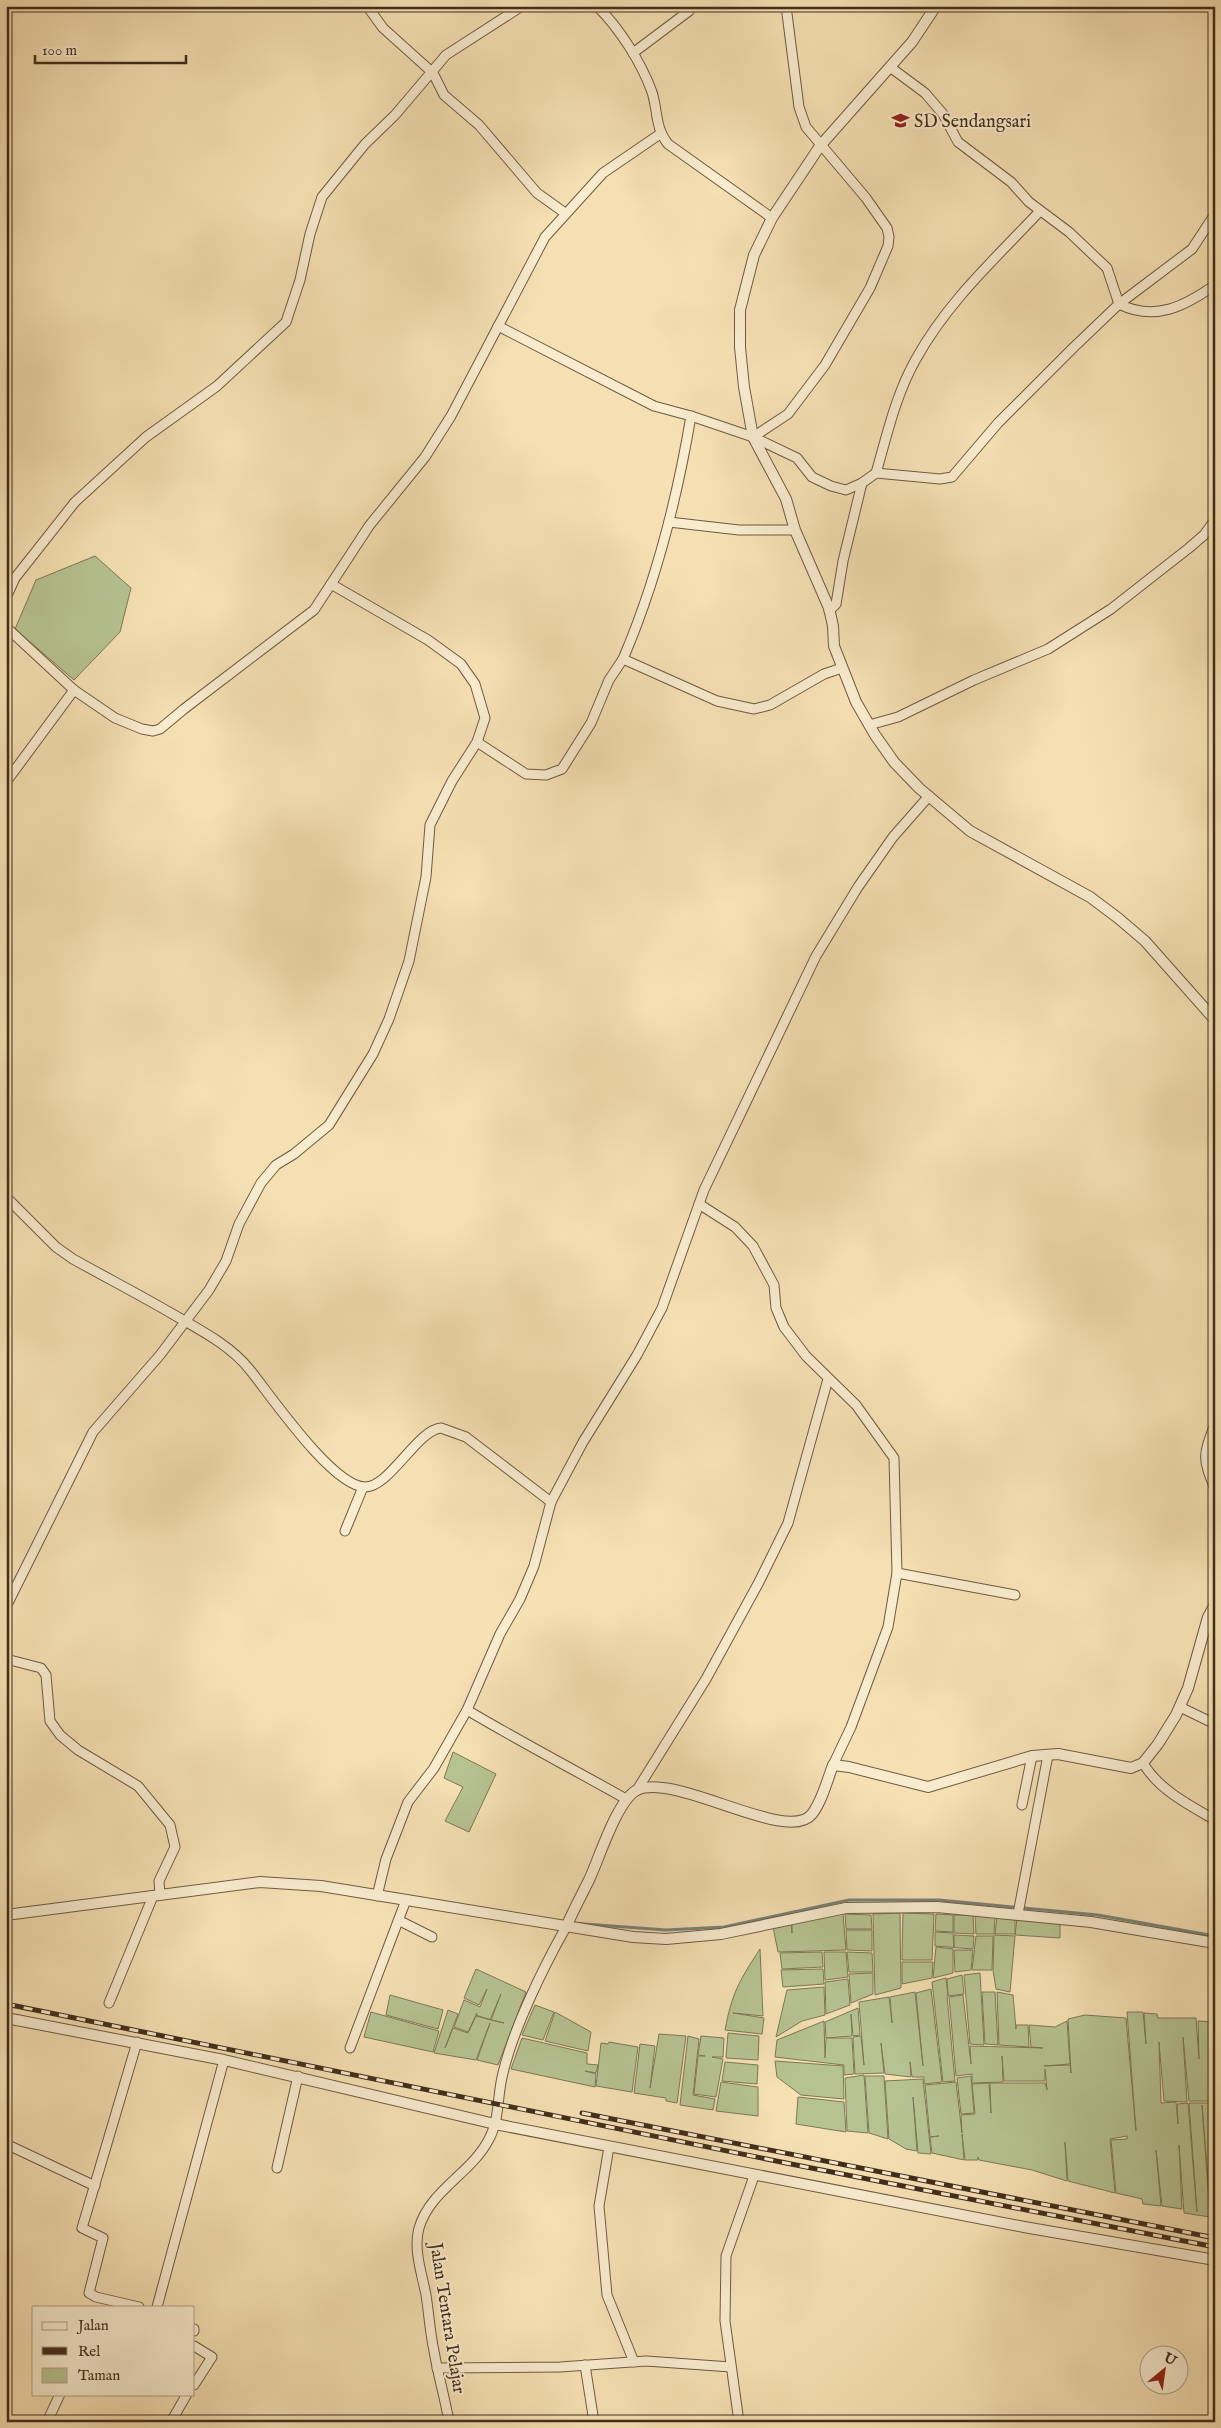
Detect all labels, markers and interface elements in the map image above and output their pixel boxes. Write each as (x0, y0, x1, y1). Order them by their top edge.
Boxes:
scale bar (35, 32, 186, 64)
text: 100 m (42, 41, 78, 60)
school or university icon: SD Sendangsari (890, 111, 910, 131)
place label: SD Sendangsari (914, 111, 1031, 134)
street label: Jalan Tentara Pelajar (423, 2239, 470, 2396)
legend (32, 2306, 195, 2396)
text: Jalan (76, 2316, 109, 2335)
text: Rel (78, 2342, 101, 2361)
north arrow (1138, 2346, 1188, 2396)
text: U (1159, 2348, 1180, 2371)
text: Taman (78, 2366, 120, 2385)

